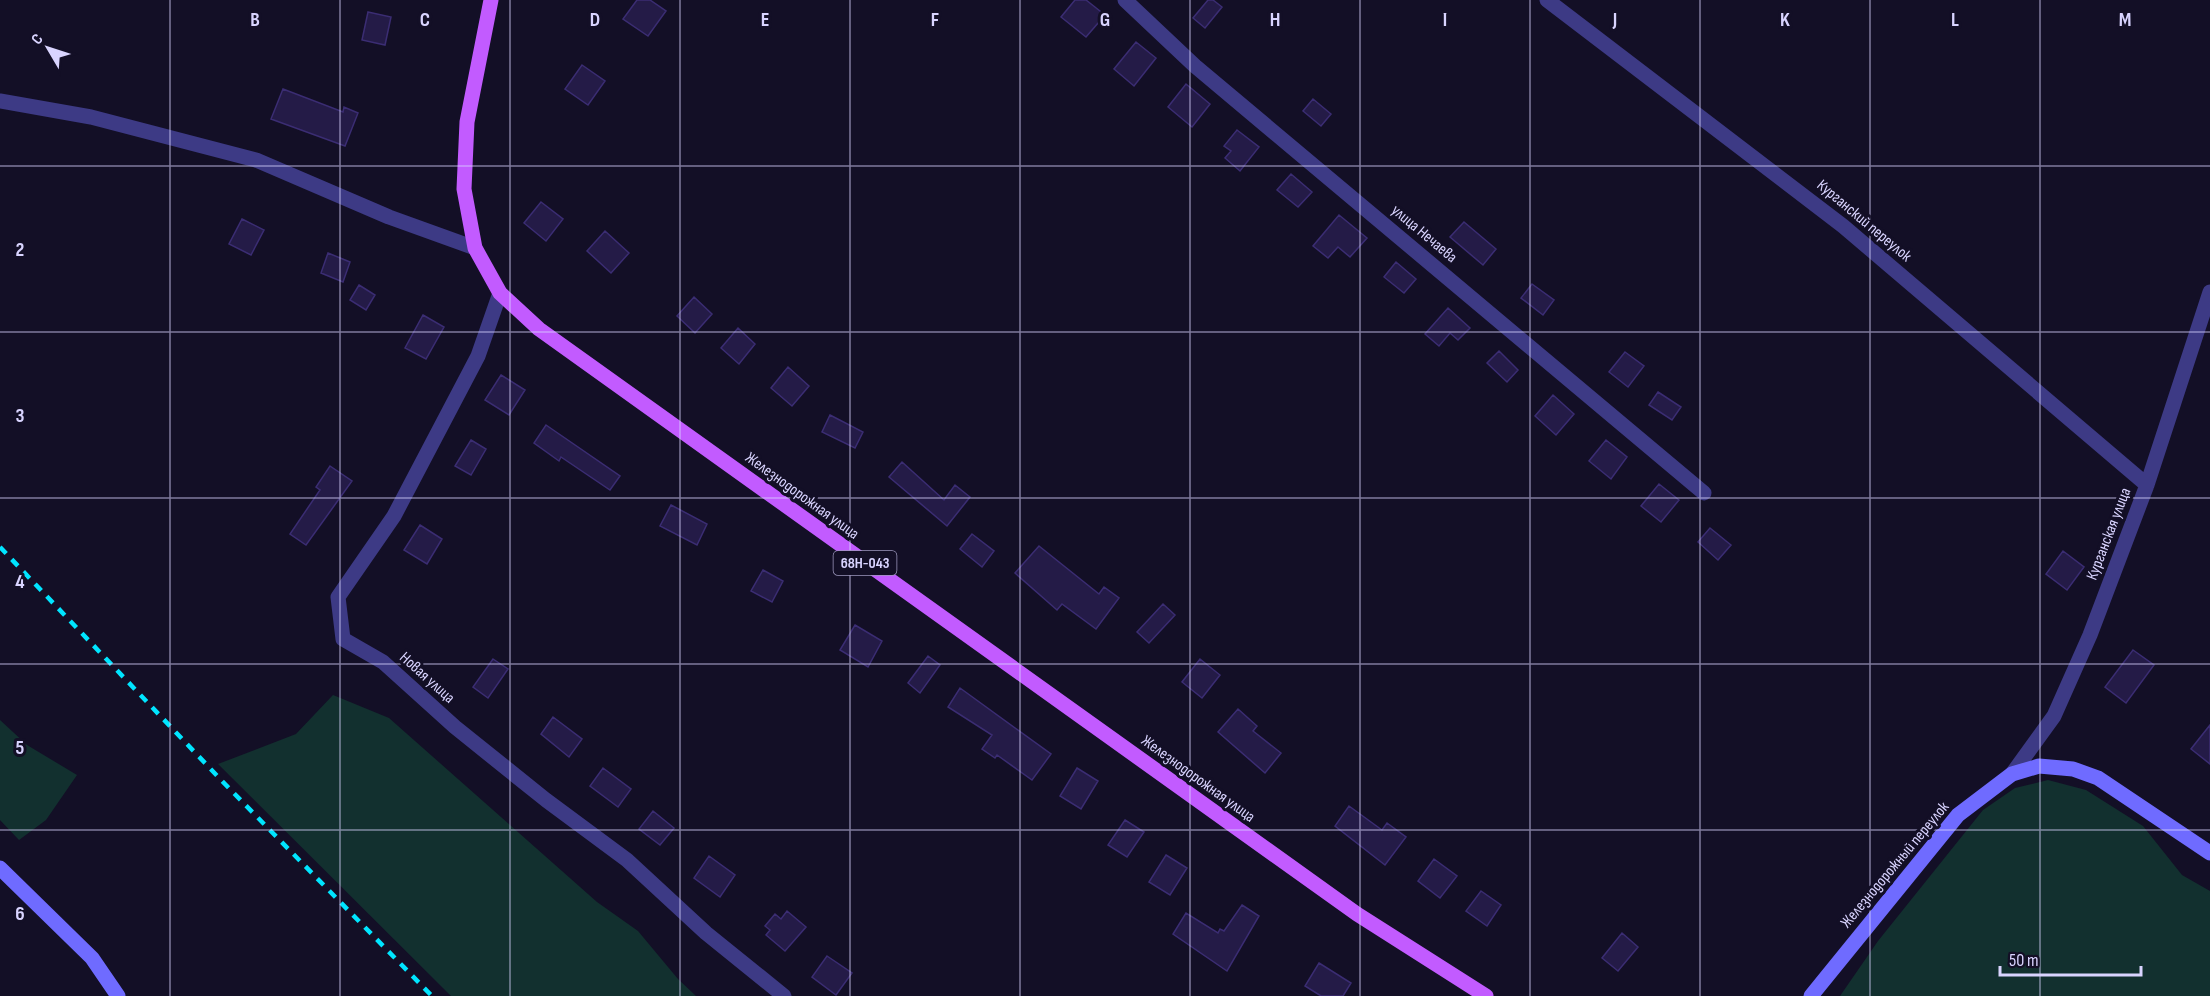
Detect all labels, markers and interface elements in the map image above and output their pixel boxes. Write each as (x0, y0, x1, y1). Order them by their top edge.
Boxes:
text: B (250, 8, 260, 32)
text: C (420, 8, 430, 32)
text: D (590, 8, 600, 32)
text: E (761, 8, 769, 32)
text: F (931, 8, 939, 32)
text: G (1100, 8, 1110, 32)
text: H (1270, 8, 1280, 32)
text: I (1443, 8, 1447, 32)
text: J (1612, 8, 1617, 32)
text: K (1780, 8, 1790, 32)
text: L (1951, 8, 1959, 32)
text: M (2119, 8, 2131, 32)
north arrow (18, 18, 78, 78)
text: С (28, 30, 47, 49)
street label: Курганский переулок (1813, 176, 1916, 267)
street label: улица Нечаева (1387, 201, 1461, 267)
text: 2 (16, 238, 24, 262)
text: 3 (16, 404, 25, 428)
street label: Железнодорожная улица (741, 448, 863, 544)
street label: Курганская улица (2083, 485, 2135, 583)
road number: 68Н-043 (834, 551, 896, 575)
text: 4 (15, 570, 25, 594)
street label: Новая улица (396, 648, 458, 708)
street label: Железнодорожная улица (1137, 731, 1259, 827)
text: 5 (16, 736, 25, 760)
street label: Железнодорожный переулок (1837, 797, 1954, 932)
text: 6 (15, 902, 25, 926)
scale bar (2000, 939, 2141, 977)
text: 50 m (2009, 950, 2039, 971)

